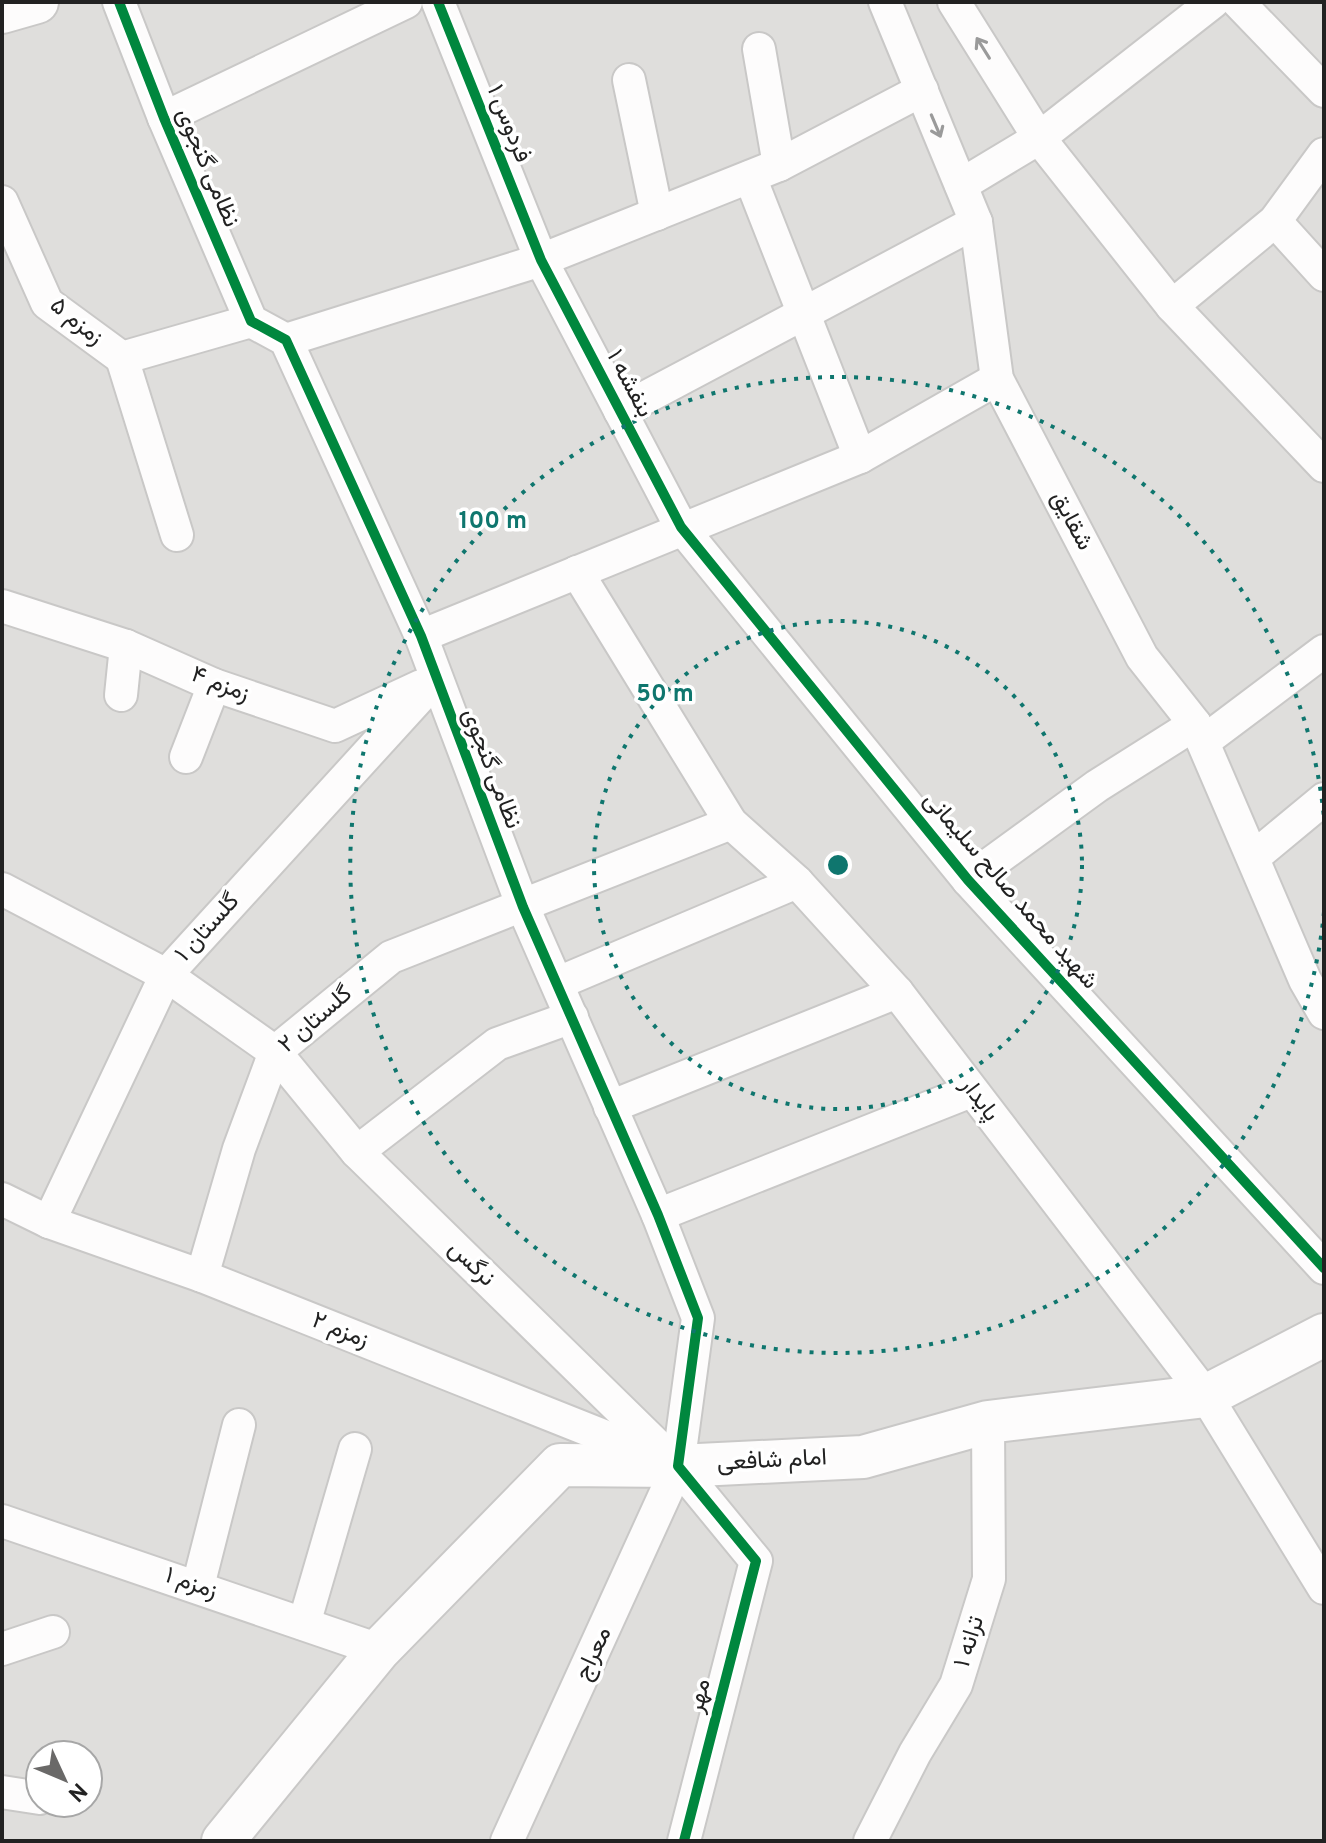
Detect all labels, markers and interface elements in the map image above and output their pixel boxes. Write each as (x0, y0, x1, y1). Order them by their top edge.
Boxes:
one-way arrow (975, 37, 991, 60)
street label: فردوس ۱ (479, 81, 537, 167)
street label: نظامی گنجوی (168, 104, 246, 232)
one-way arrow (930, 113, 945, 138)
street label: زمزم ۵ (43, 291, 109, 353)
street label: بنفشه ۱ (599, 345, 659, 423)
street label: شقایق (1043, 486, 1099, 556)
text: 100 m (459, 507, 527, 537)
street label: زمزم ۴ (187, 660, 253, 710)
text: 50 m (636, 680, 694, 710)
street label: نظامی گنجوی (454, 705, 528, 833)
street label: شهید محمد صالح سلیمانی (916, 786, 1104, 996)
centre of rings (824, 851, 852, 879)
street label: گلستان ۱ (169, 887, 247, 969)
street label: گلستان ۲ (273, 980, 359, 1060)
street label: پایدار (952, 1071, 1005, 1128)
street label: نرگس (441, 1234, 501, 1294)
street label: زمزم ۲ (307, 1306, 373, 1356)
street label: امام شافعی (716, 1443, 828, 1479)
street label: زمزم ۱ (161, 1561, 221, 1607)
street label: ترانه ۱ (948, 1613, 992, 1671)
street label: معراج (569, 1622, 619, 1686)
street label: مهر (681, 1676, 719, 1717)
north arrow (24, 1739, 104, 1819)
text: N (61, 1776, 92, 1806)

